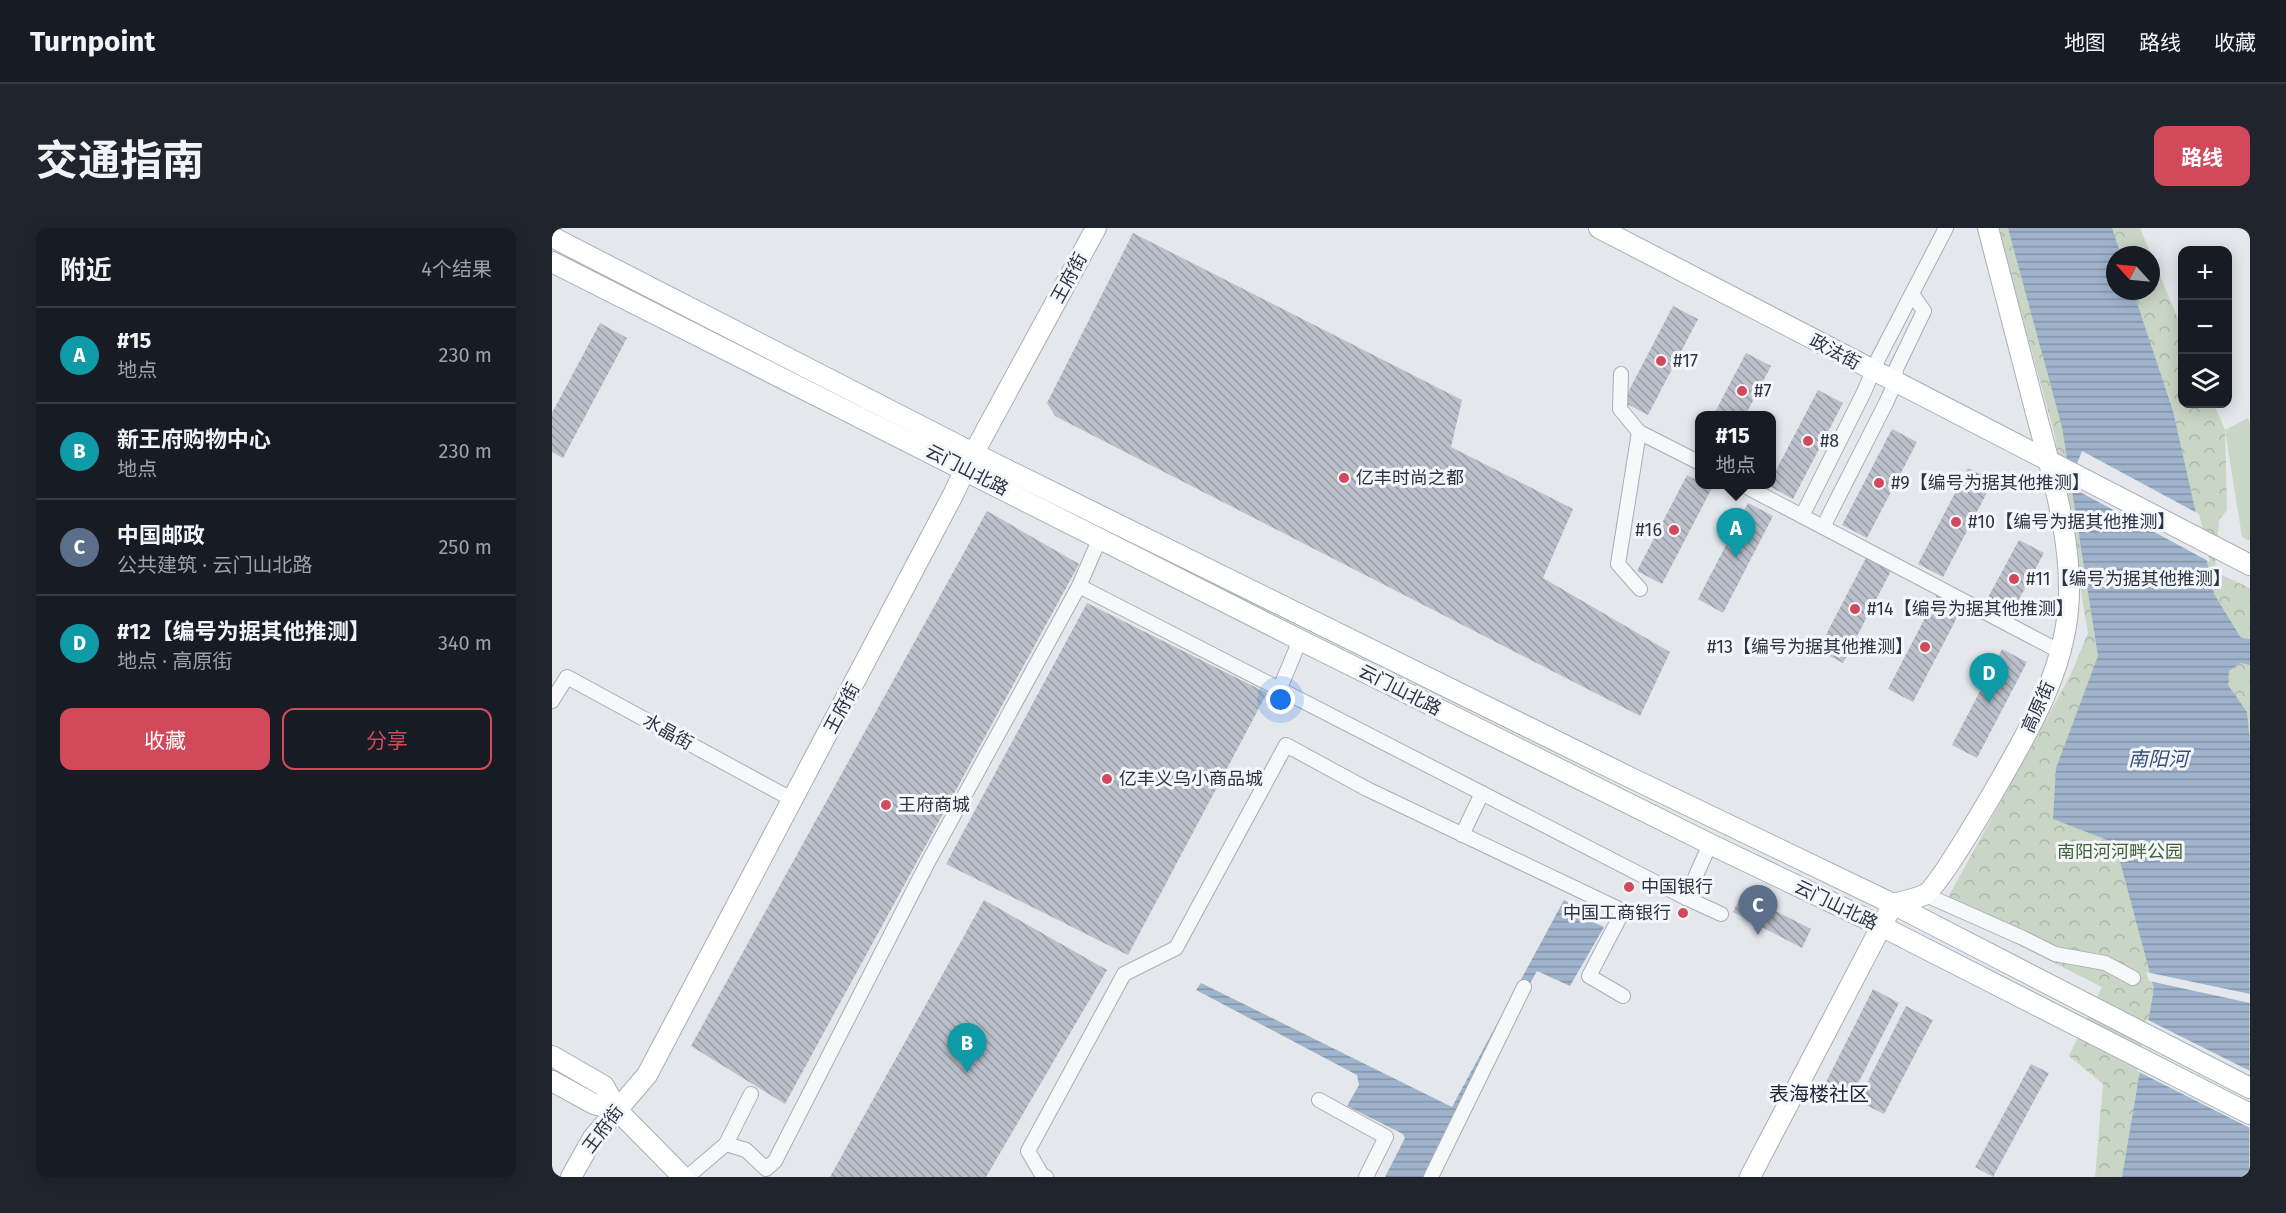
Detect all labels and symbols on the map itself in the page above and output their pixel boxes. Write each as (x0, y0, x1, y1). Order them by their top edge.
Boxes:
north arrow (2106, 246, 2160, 300)
street label: 王府街 (1046, 249, 1092, 307)
street label: 政法街 (1806, 330, 1864, 374)
place label: #17 (1673, 350, 1698, 372)
marker: #17 (1654, 354, 1668, 368)
place label: #7 (1754, 380, 1771, 402)
marker: #7 (1735, 384, 1749, 398)
place label: #8 (1820, 430, 1839, 452)
marker: #8 (1801, 434, 1815, 448)
street label: 云门山北路 (922, 440, 1012, 500)
place label: 亿丰时尚之都 (1356, 467, 1464, 489)
marker: 亿丰时尚之都 (1337, 471, 1351, 485)
place label: #9【编号为据其他推测】 (1891, 472, 2090, 494)
marker: #9【编号为据其他推测】 (1872, 476, 1886, 490)
pin: A (1716, 508, 1756, 558)
place label: #10【编号为据其他推测】 (1968, 511, 2175, 533)
marker: #10【编号为据其他推测】 (1949, 515, 1963, 529)
place label: #16 (1635, 519, 1662, 541)
marker: #16 (1667, 523, 1681, 537)
place label: #11【编号为据其他推测】 (2026, 568, 2231, 590)
marker: #11【编号为据其他推测】 (2007, 572, 2021, 586)
place label: #14【编号为据其他推测】 (1867, 598, 2074, 620)
marker: #14【编号为据其他推测】 (1848, 602, 1862, 616)
place label: #13【编号为据其他推测】 (1707, 636, 1913, 658)
marker: #13【编号为据其他推测】 (1918, 640, 1932, 654)
pin: D (1970, 654, 2008, 703)
street label: 云门山北路 (1355, 660, 1445, 720)
street label: 高原街 (2017, 678, 2059, 736)
street label: 王府街 (820, 679, 864, 737)
your location (1266, 685, 1295, 714)
street label: 水晶街 (639, 709, 697, 755)
water label: 南阳河 (2128, 747, 2192, 771)
place label: 亿丰义乌小商品城 (1119, 768, 1263, 790)
marker: 亿丰义乌小商品城 (1100, 772, 1114, 786)
place label: 王府商城 (898, 794, 970, 816)
marker: 王府商城 (879, 798, 893, 812)
park label: 南阳河河畔公园 (2057, 841, 2183, 863)
street label: 云门山北路 (1791, 875, 1881, 935)
place label: 中国银行 (1641, 876, 1713, 898)
marker: 中国银行 (1622, 880, 1636, 894)
pin: C (1738, 886, 1778, 935)
place label: 中国工商银行 (1563, 902, 1671, 924)
marker: 中国工商银行 (1676, 906, 1690, 920)
pin: B (948, 1024, 986, 1073)
district label: 表海楼社区 (1769, 1082, 1869, 1106)
street label: 王府街 (578, 1101, 628, 1157)

